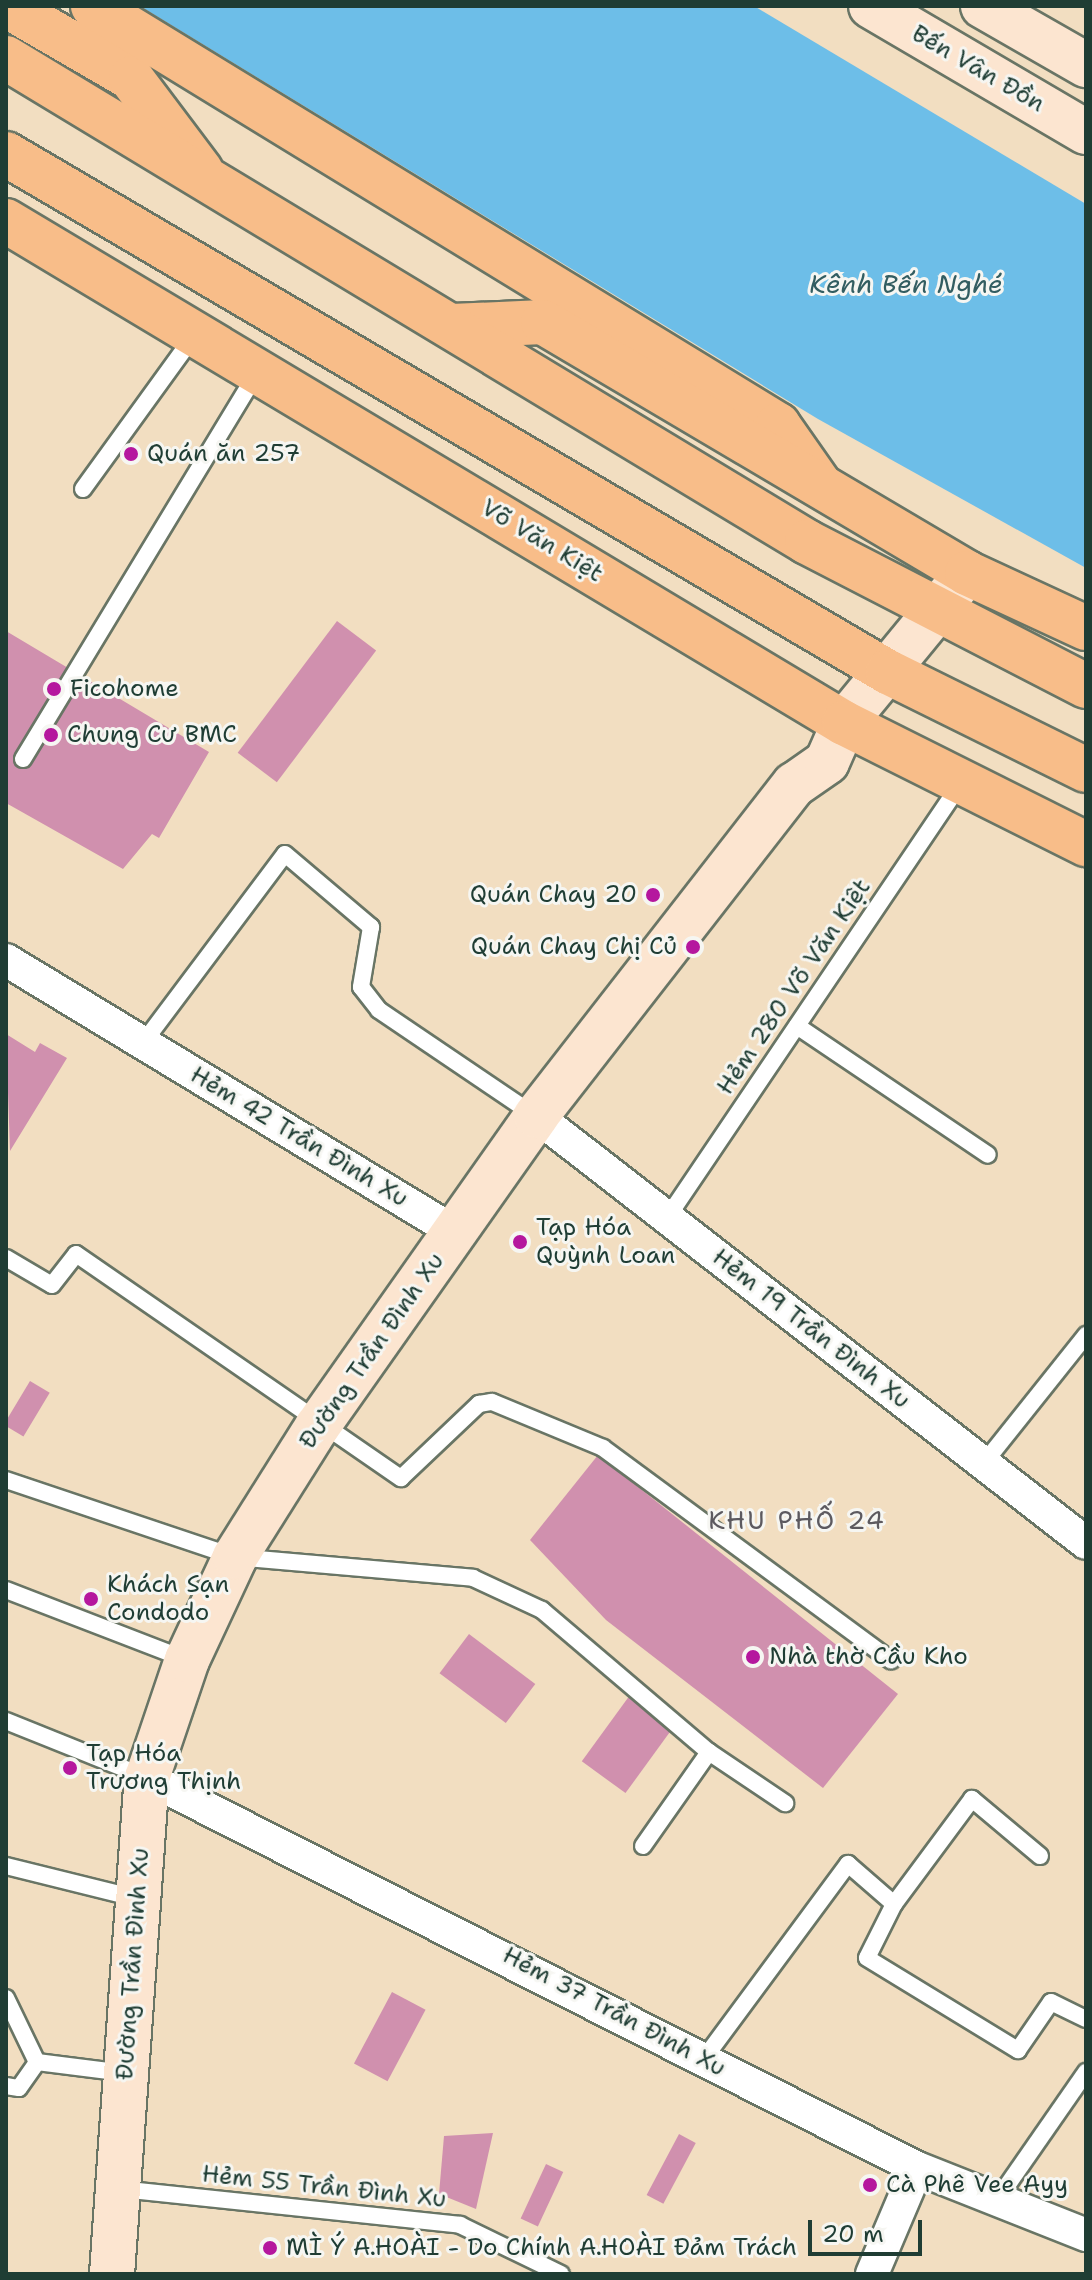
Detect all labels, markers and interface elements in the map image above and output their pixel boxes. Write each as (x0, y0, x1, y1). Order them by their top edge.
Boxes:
street label: Bến Vân Đồn (907, 19, 1049, 119)
water label: Kênh Bến Nghé (809, 268, 1003, 300)
place label: Quán ăn 257 (147, 440, 300, 468)
marker: Quán ăn 257 (122, 445, 140, 463)
street label: Võ Văn Kiệt (476, 493, 608, 589)
place label: Ficohome (70, 675, 179, 703)
marker: Ficohome (45, 680, 63, 698)
place label: Chung Cư BMC (67, 721, 237, 749)
marker: Chung Cư BMC (42, 726, 60, 744)
street label: Hẻm 280 Võ Văn Kiệt (711, 874, 877, 1100)
place label: Quán Chay 20 (470, 881, 637, 909)
marker: Quán Chay 20 (644, 886, 662, 904)
place label: Quán Chay Chị Củ (471, 933, 677, 961)
marker: Quán Chay Chị Củ (684, 938, 702, 956)
street label: Hẻm 42 Trần Ðình Xu (185, 1061, 413, 1213)
place label: Tạp Hóa Quỳnh Loan (536, 1214, 675, 1270)
marker: Tạp Hóa Quỳnh Loan (511, 1233, 529, 1251)
street label: Hẻm 19 Trần Ðình Xu (707, 1243, 915, 1415)
street label: Đường Trần Ðình Xu (294, 1247, 450, 1455)
district label: KHU PHỐ 24 (708, 1504, 886, 1536)
place label: Khách Sạn Condodo (107, 1571, 229, 1627)
marker: Khách Sạn Condodo (82, 1590, 100, 1608)
place label: Nhà thờ Cầu Kho (769, 1643, 968, 1671)
marker: Nhà thờ Cầu Kho (744, 1648, 762, 1666)
place label: Tạp Hóa Trương Thịnh (86, 1740, 241, 1796)
marker: Tạp Hóa Trương Thịnh (61, 1759, 79, 1777)
street label: Đường Trần Ðình Xu (111, 1847, 155, 2081)
street label: Hẻm 37 Trần Ðình Xu (498, 1941, 730, 2083)
street label: Hẻm 55 Trần Ðình Xu (201, 2160, 447, 2214)
place label: Cà Phê Vee Ayy (886, 2171, 1068, 2199)
marker: Cà Phê Vee Ayy (861, 2176, 879, 2194)
scale bar (812, 2204, 926, 2254)
text: 20 m (822, 2218, 884, 2250)
place label: MÌ Ý A.HOÀI - Do Chính A.HOÀI Đảm Trách (286, 2234, 797, 2262)
marker: MÌ Ý A.HOÀI - Do Chính A.HOÀI Đảm Trách (261, 2239, 279, 2257)

